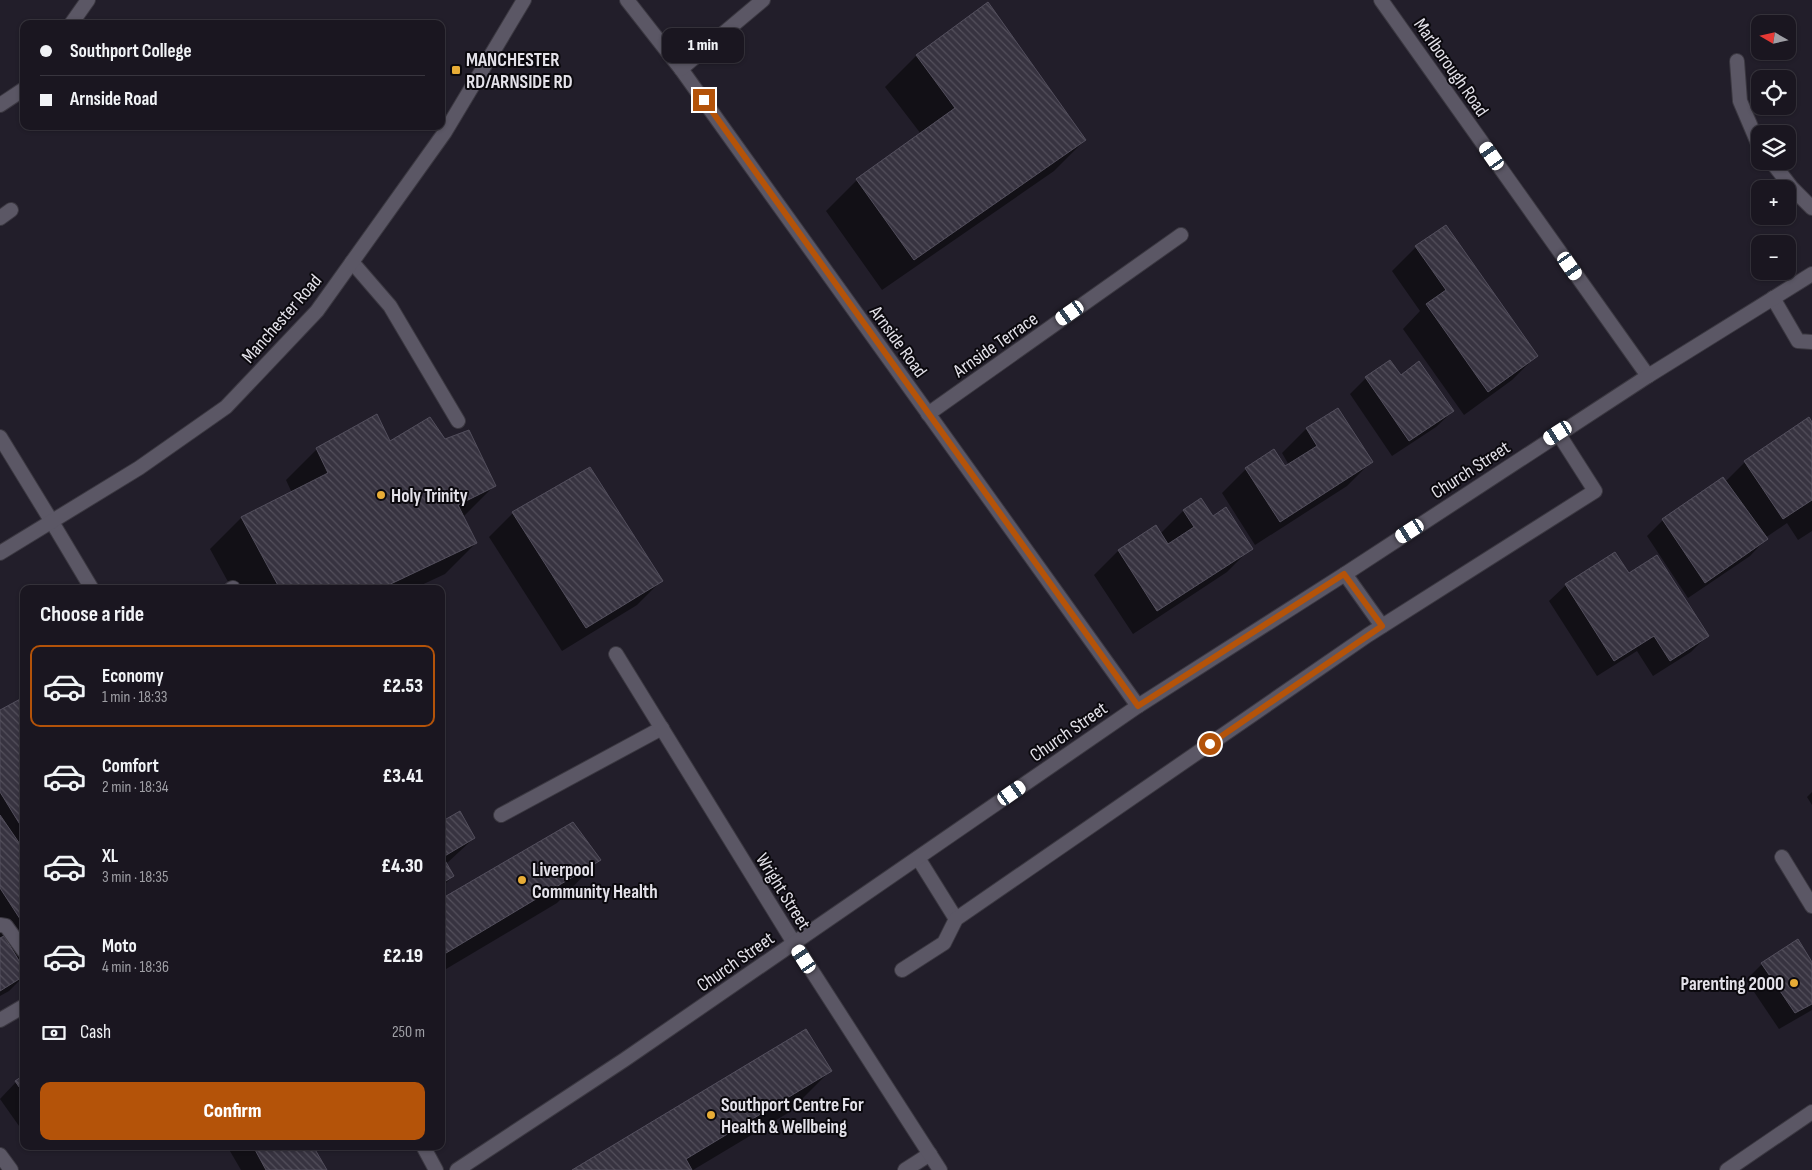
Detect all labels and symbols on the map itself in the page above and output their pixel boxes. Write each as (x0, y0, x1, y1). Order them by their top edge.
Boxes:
street label: Marlborough Road (1408, 14, 1493, 121)
north arrow (1751, 15, 1796, 60)
callout: 1 min (663, 28, 745, 62)
place label: MANCHESTER RD/ARNSIDE RD (466, 49, 573, 94)
marker: MANCHESTER RD/ARNSIDE RD (450, 64, 462, 76)
route end (693, 89, 715, 111)
car (1477, 139, 1506, 173)
car (1555, 249, 1584, 283)
street label: Manchester Road (237, 270, 327, 368)
car (1053, 298, 1086, 328)
street label: Arnside Road (864, 301, 931, 382)
street label: Arnside Terrace (948, 308, 1043, 383)
car (1541, 419, 1574, 447)
street label: Church Street (1427, 436, 1515, 504)
place label: Holy Trinity (391, 485, 468, 508)
marker: Holy Trinity (375, 489, 387, 501)
car (1393, 517, 1426, 545)
street label: Church Street (1026, 697, 1112, 767)
route start (1199, 733, 1221, 755)
car (995, 778, 1028, 808)
street label: Wright Street (750, 849, 815, 934)
place label: Liverpool Community Health (532, 859, 658, 904)
marker: Liverpool Community Health (516, 874, 528, 886)
street label: Church Street (693, 927, 779, 997)
car (789, 942, 818, 976)
place label: Parenting 2000 (1681, 973, 1784, 996)
marker: Parenting 2000 (1788, 977, 1800, 989)
place label: Southport Centre For Health & Wellbeing (721, 1094, 864, 1139)
marker: Southport Centre For Health & Wellbeing (705, 1109, 717, 1121)

